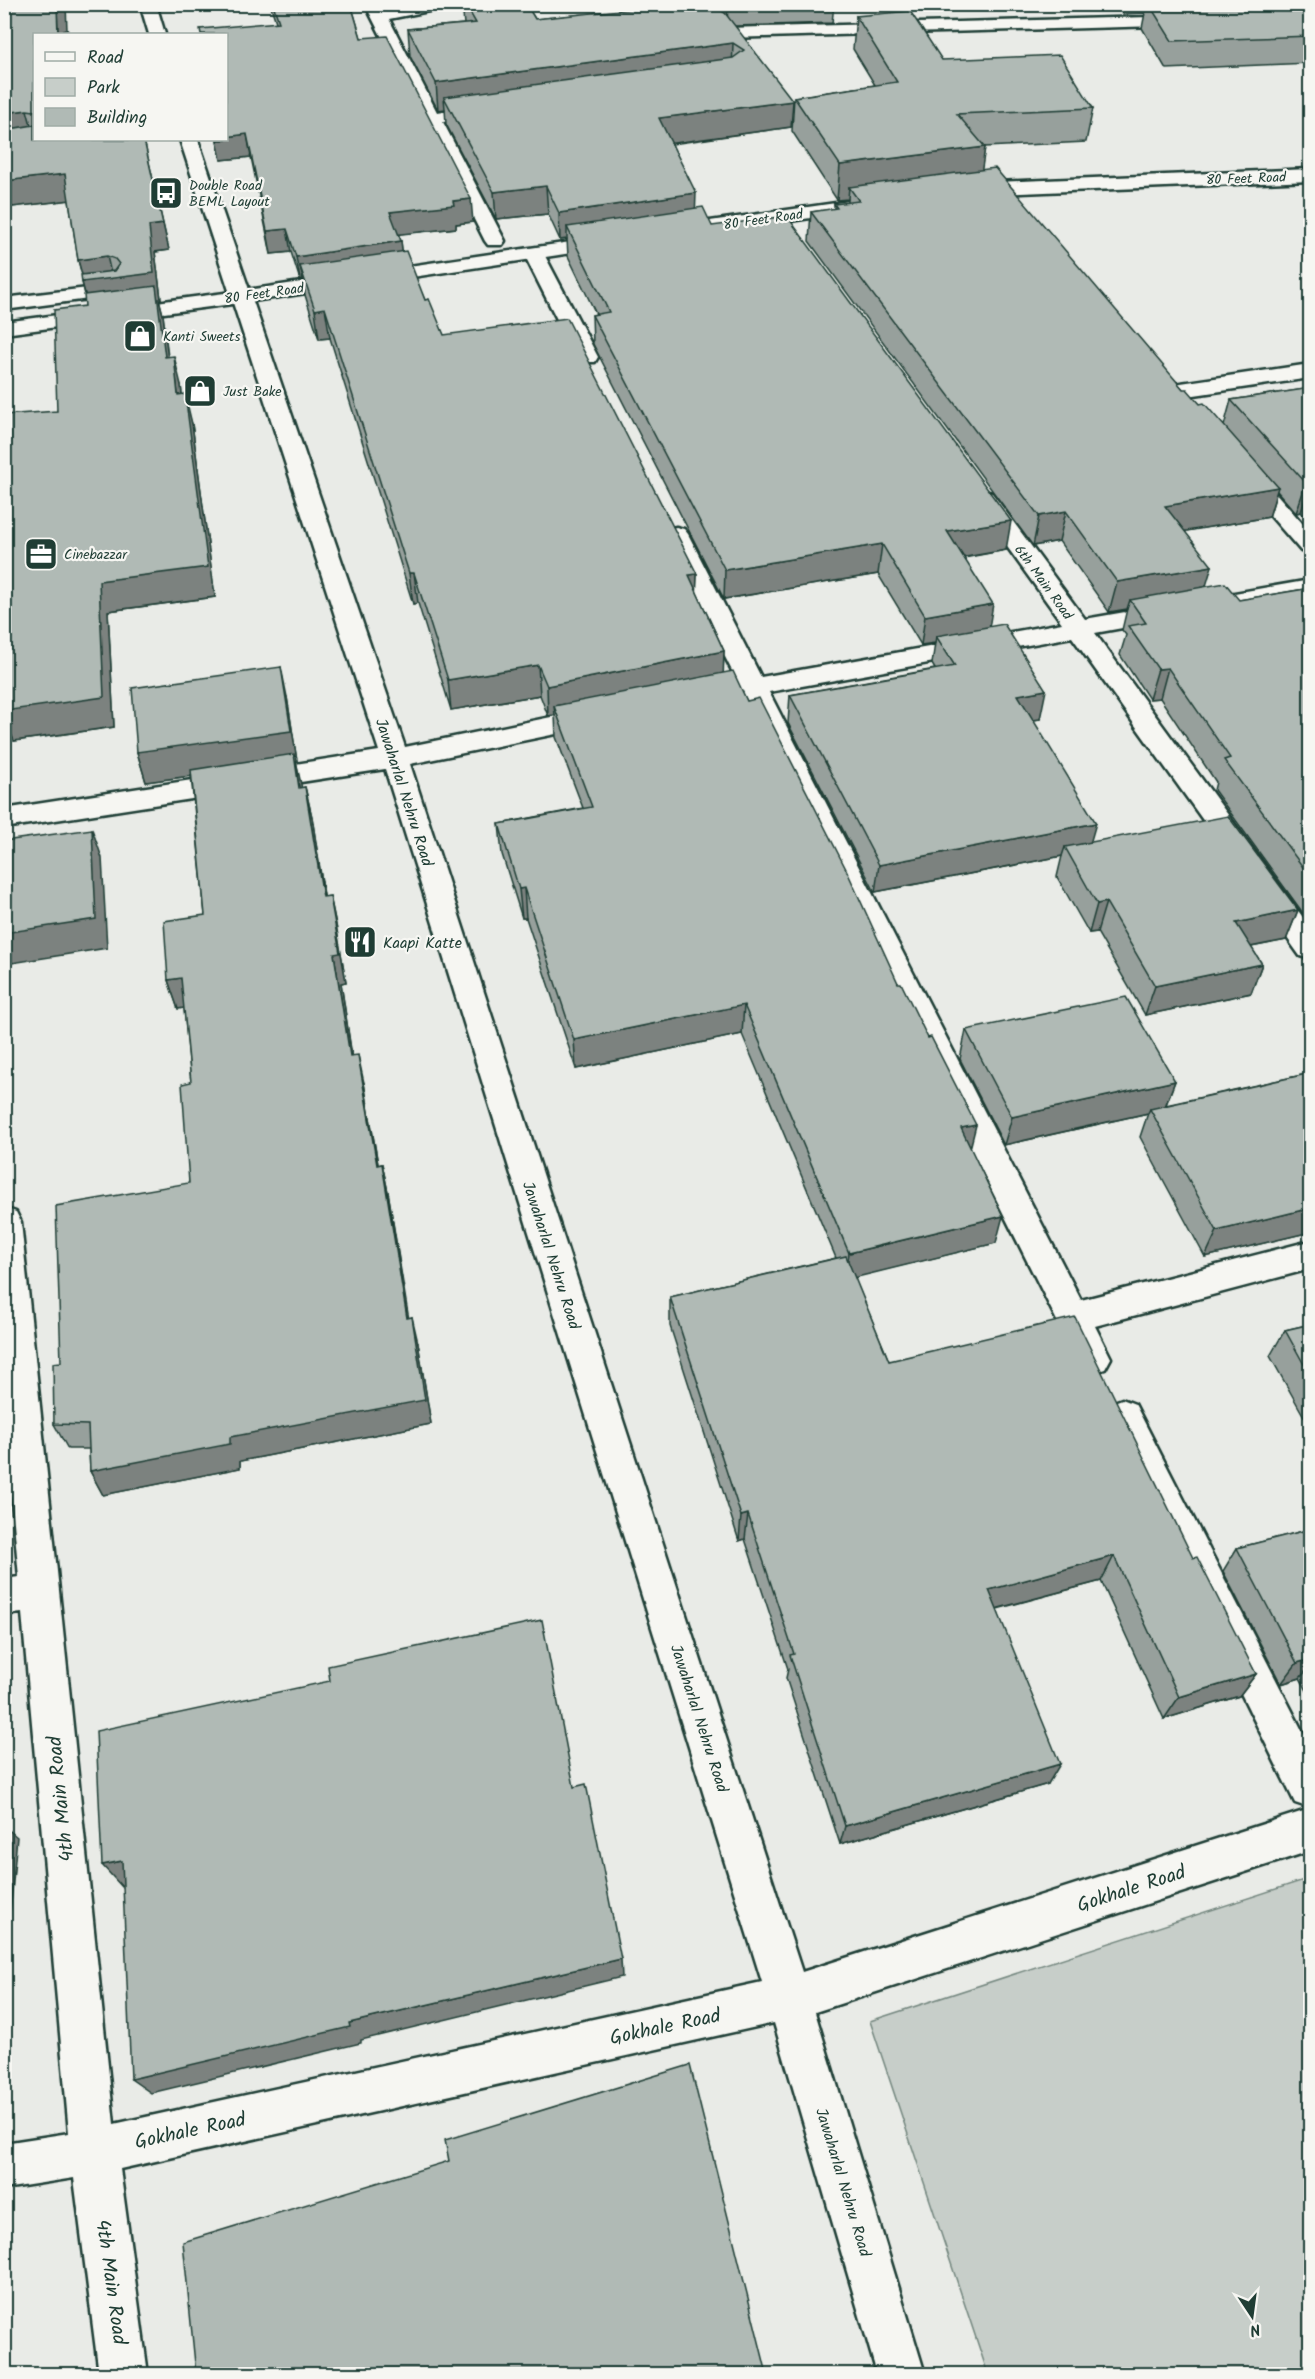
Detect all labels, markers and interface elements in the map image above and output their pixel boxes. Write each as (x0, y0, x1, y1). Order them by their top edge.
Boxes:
legend (33, 33, 228, 141)
text: Road (87, 44, 124, 73)
text: Park (87, 74, 120, 103)
text: Building (87, 104, 147, 133)
street label: 80 Feet Road (1206, 167, 1287, 191)
bus stop icon: Double Road BEML Layout (148, 175, 184, 211)
place label: Double Road BEML Layout (189, 175, 270, 213)
street label: 80 Feet Road (722, 203, 805, 236)
street label: 80 Feet Road (223, 277, 306, 310)
shop icon: Kanti Sweets (122, 318, 158, 354)
place label: Kanti Sweets (163, 326, 241, 348)
shop icon: Just Bake (182, 373, 218, 409)
place label: Just Bake (223, 381, 282, 403)
office icon: Cinebazzar (23, 536, 59, 572)
street label: 6th Main Road (1008, 540, 1079, 626)
place label: Cinebazzar (64, 544, 128, 566)
street label: Jawaharlal Nehru Road (368, 715, 440, 871)
restaurant icon: Kaapi Katte (342, 924, 378, 960)
place label: Kaapi Katte (383, 931, 462, 956)
street label: Jawaharlal Nehru Road (515, 1178, 587, 1334)
street label: Jawaharlal Nehru Road (663, 1641, 735, 1797)
street label: 4th Main Road (39, 1733, 84, 1863)
street label: Gokhale Road (1073, 1857, 1191, 1923)
street label: Gokhale Road (607, 2000, 725, 2055)
street label: Gokhale Road (132, 2104, 250, 2159)
street label: Jawaharlal Nehru Road (808, 2105, 877, 2261)
street label: 4th Main Road (85, 2218, 135, 2348)
north arrow (1222, 2286, 1282, 2346)
text: N (1247, 2316, 1263, 2342)

